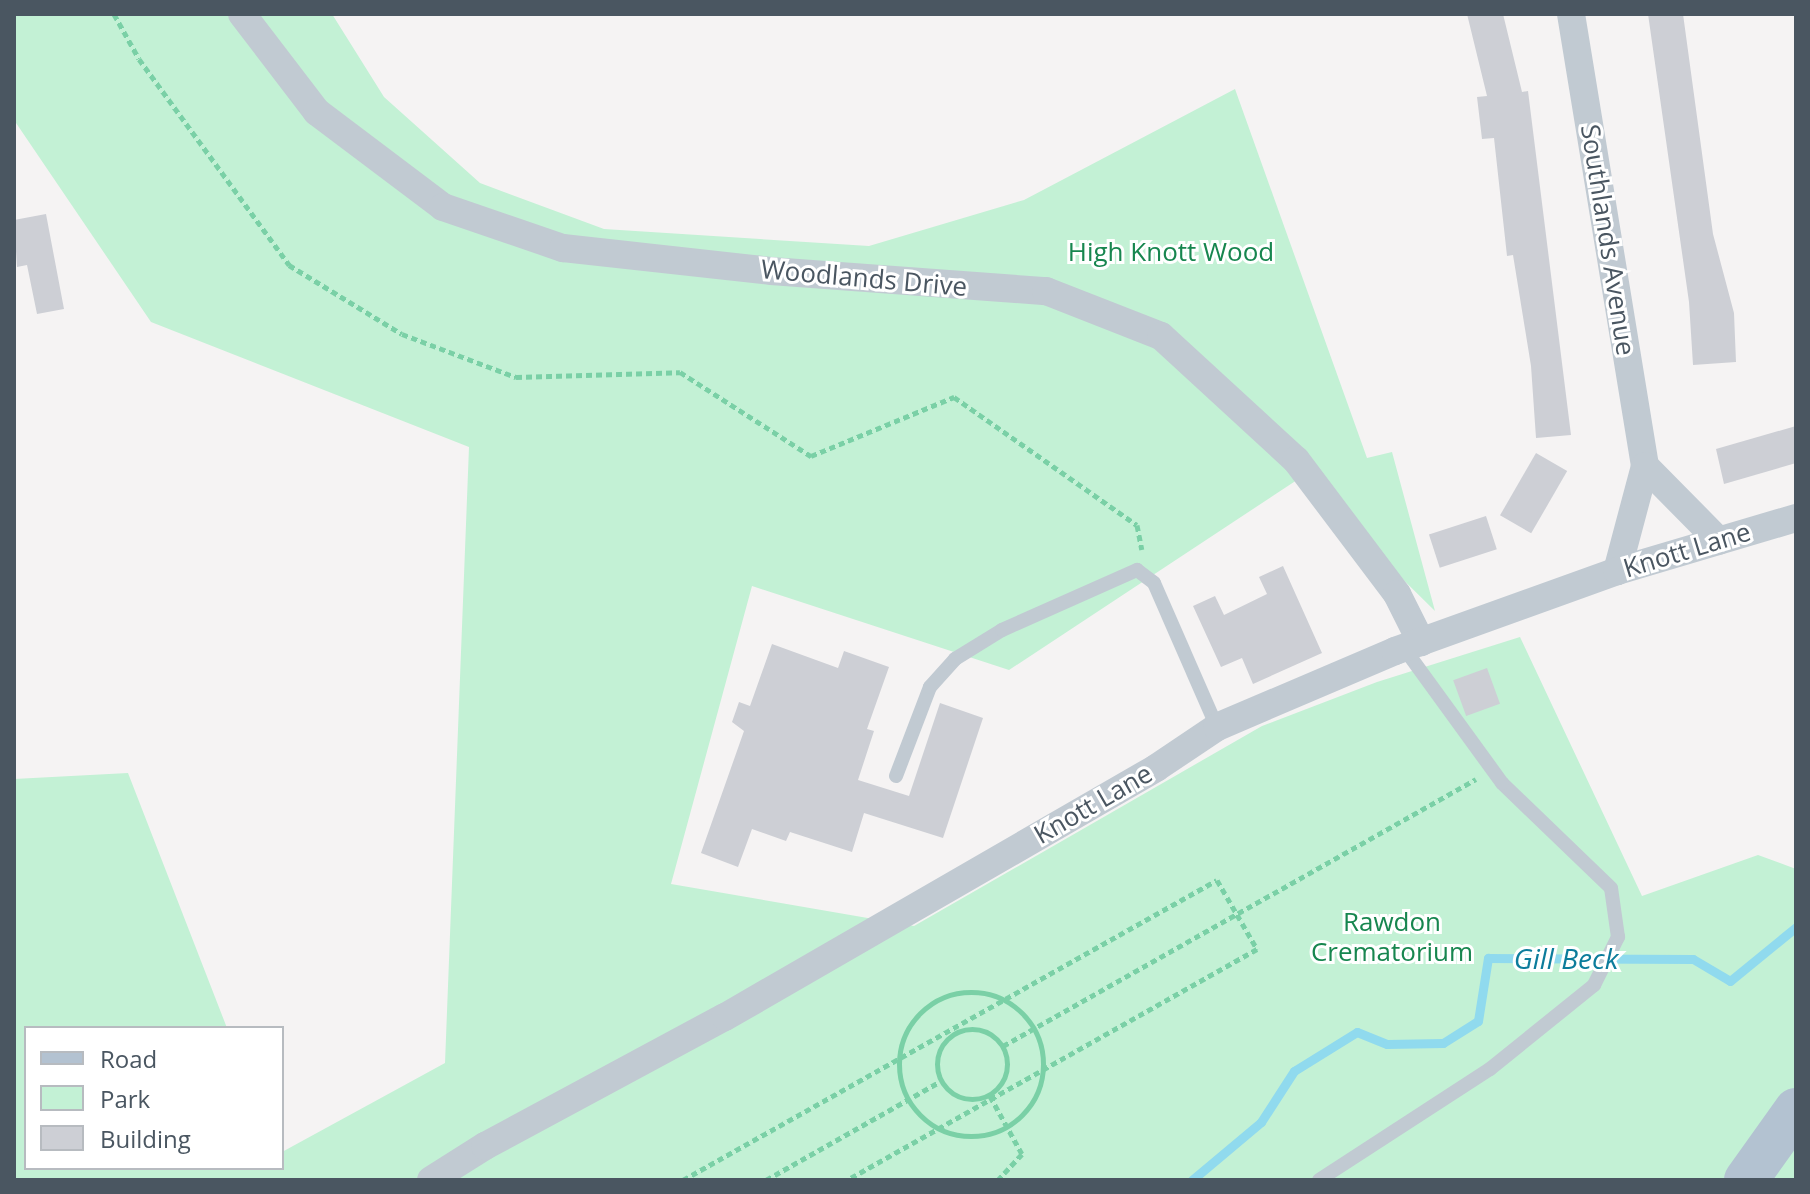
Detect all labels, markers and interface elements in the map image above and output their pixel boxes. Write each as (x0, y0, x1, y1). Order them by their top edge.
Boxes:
street label: Southlands Avenue (1574, 122, 1642, 358)
park label: High Knott Wood (1068, 236, 1274, 268)
street label: Woodlands Drive (760, 253, 968, 303)
street label: Knott Lane (1620, 516, 1754, 584)
street label: Knott Lane (1028, 758, 1158, 850)
park label: Rawdon Crematorium (1311, 906, 1473, 968)
water label: Gill Beck (1514, 941, 1618, 975)
legend (24, 1026, 284, 1170)
text: Road (100, 1042, 157, 1075)
text: Park (100, 1082, 150, 1115)
text: Building (100, 1122, 191, 1155)

